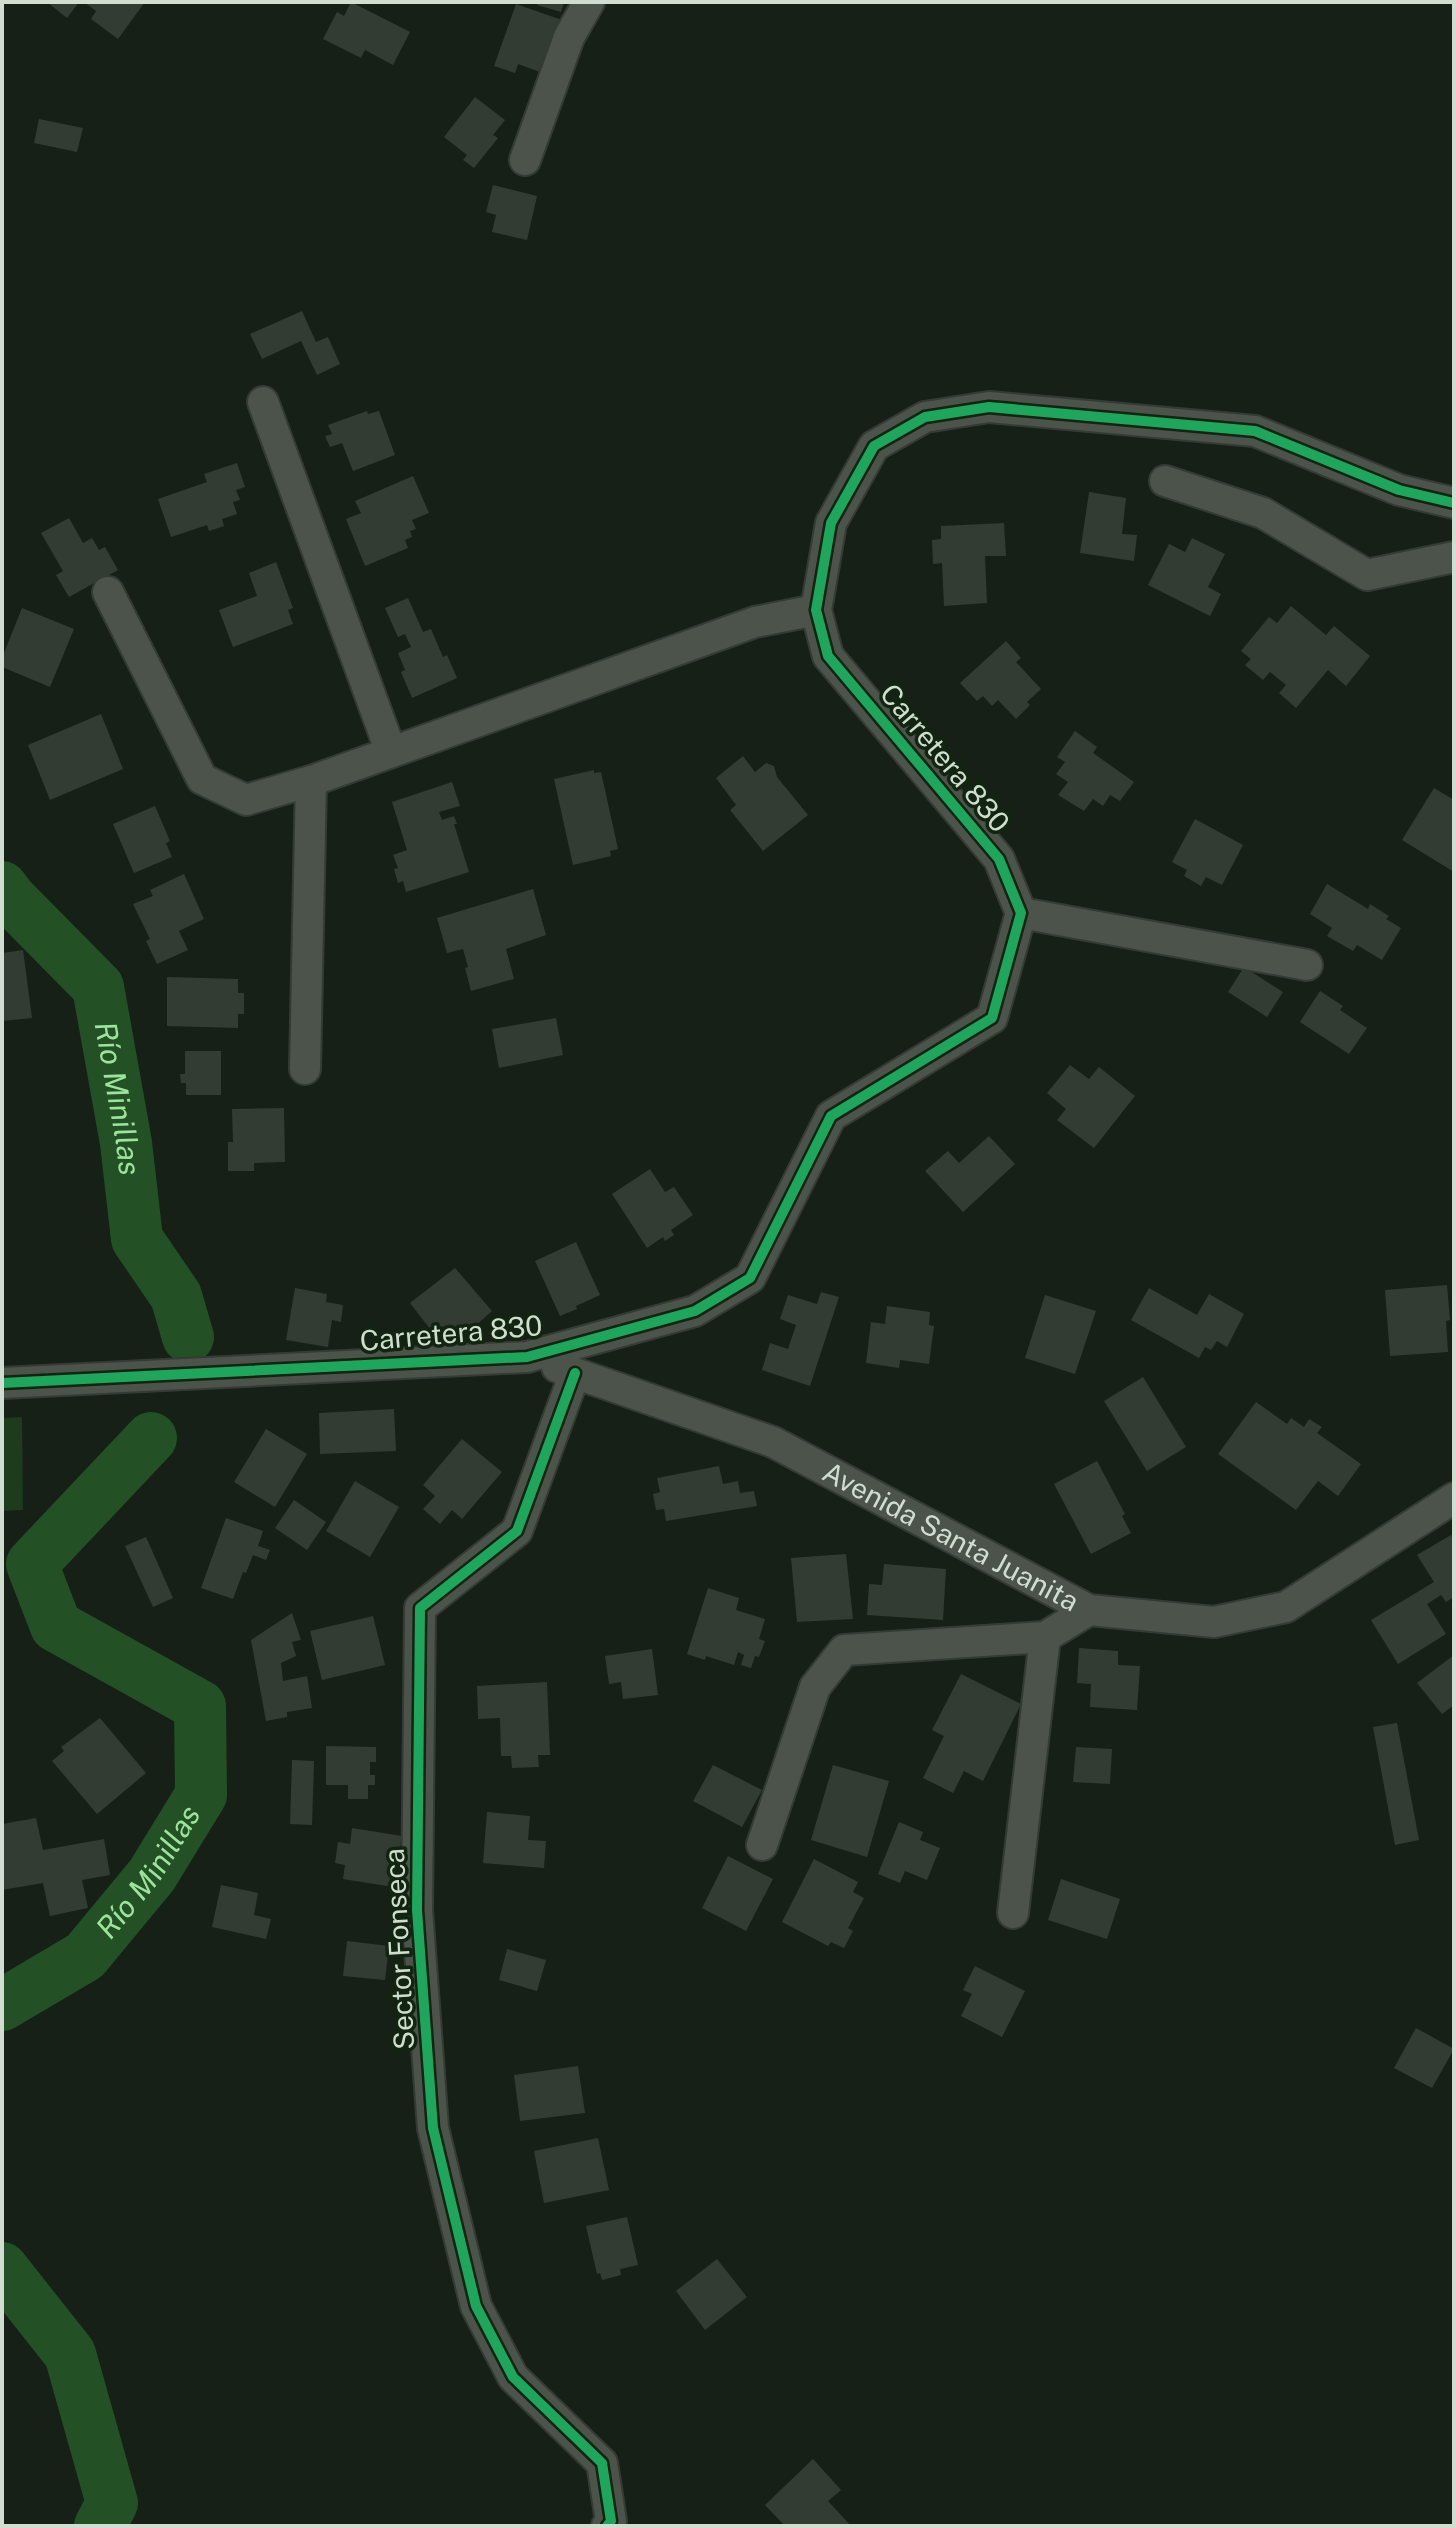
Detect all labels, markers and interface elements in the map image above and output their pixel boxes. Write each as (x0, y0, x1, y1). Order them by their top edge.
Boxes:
street label: Carretera 830 (874, 677, 1017, 838)
water label: Río Minillas (88, 1019, 149, 1177)
street label: Carretera 830 (358, 1308, 544, 1357)
street label: Avenida Santa Juanita (818, 1455, 1085, 1618)
water label: Río Minillas (88, 1798, 207, 1945)
street label: Sector Fonseca (377, 1847, 420, 2051)

